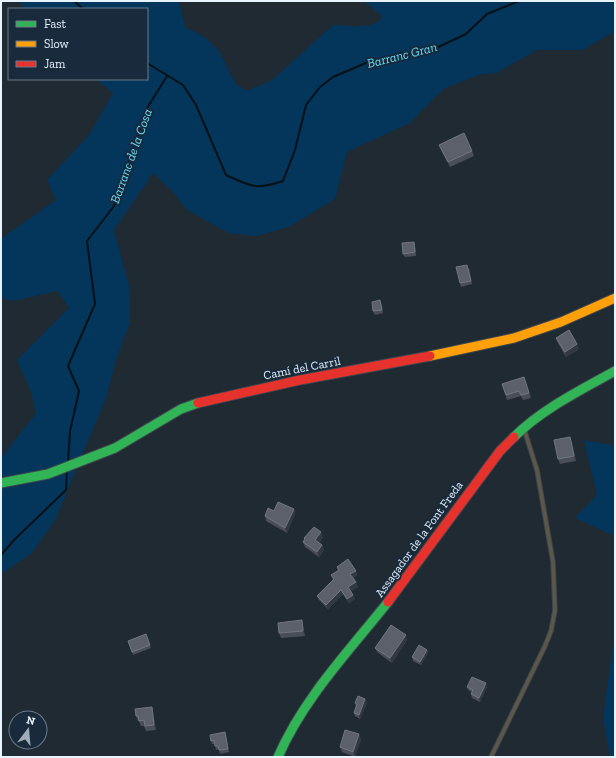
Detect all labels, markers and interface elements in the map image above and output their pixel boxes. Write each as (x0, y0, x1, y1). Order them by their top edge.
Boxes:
legend (8, 8, 148, 80)
text: Fast (44, 17, 67, 31)
text: Slow (44, 37, 70, 51)
water label: Barranc Gran (365, 39, 439, 71)
text: Jam (44, 57, 66, 71)
water label: Barranc de la Cosa (107, 107, 155, 205)
street label: Camí del Carril (262, 354, 342, 382)
street label: Assagador de la Font Freda (372, 478, 466, 600)
north arrow (8, 710, 48, 750)
text: N (25, 713, 37, 728)

